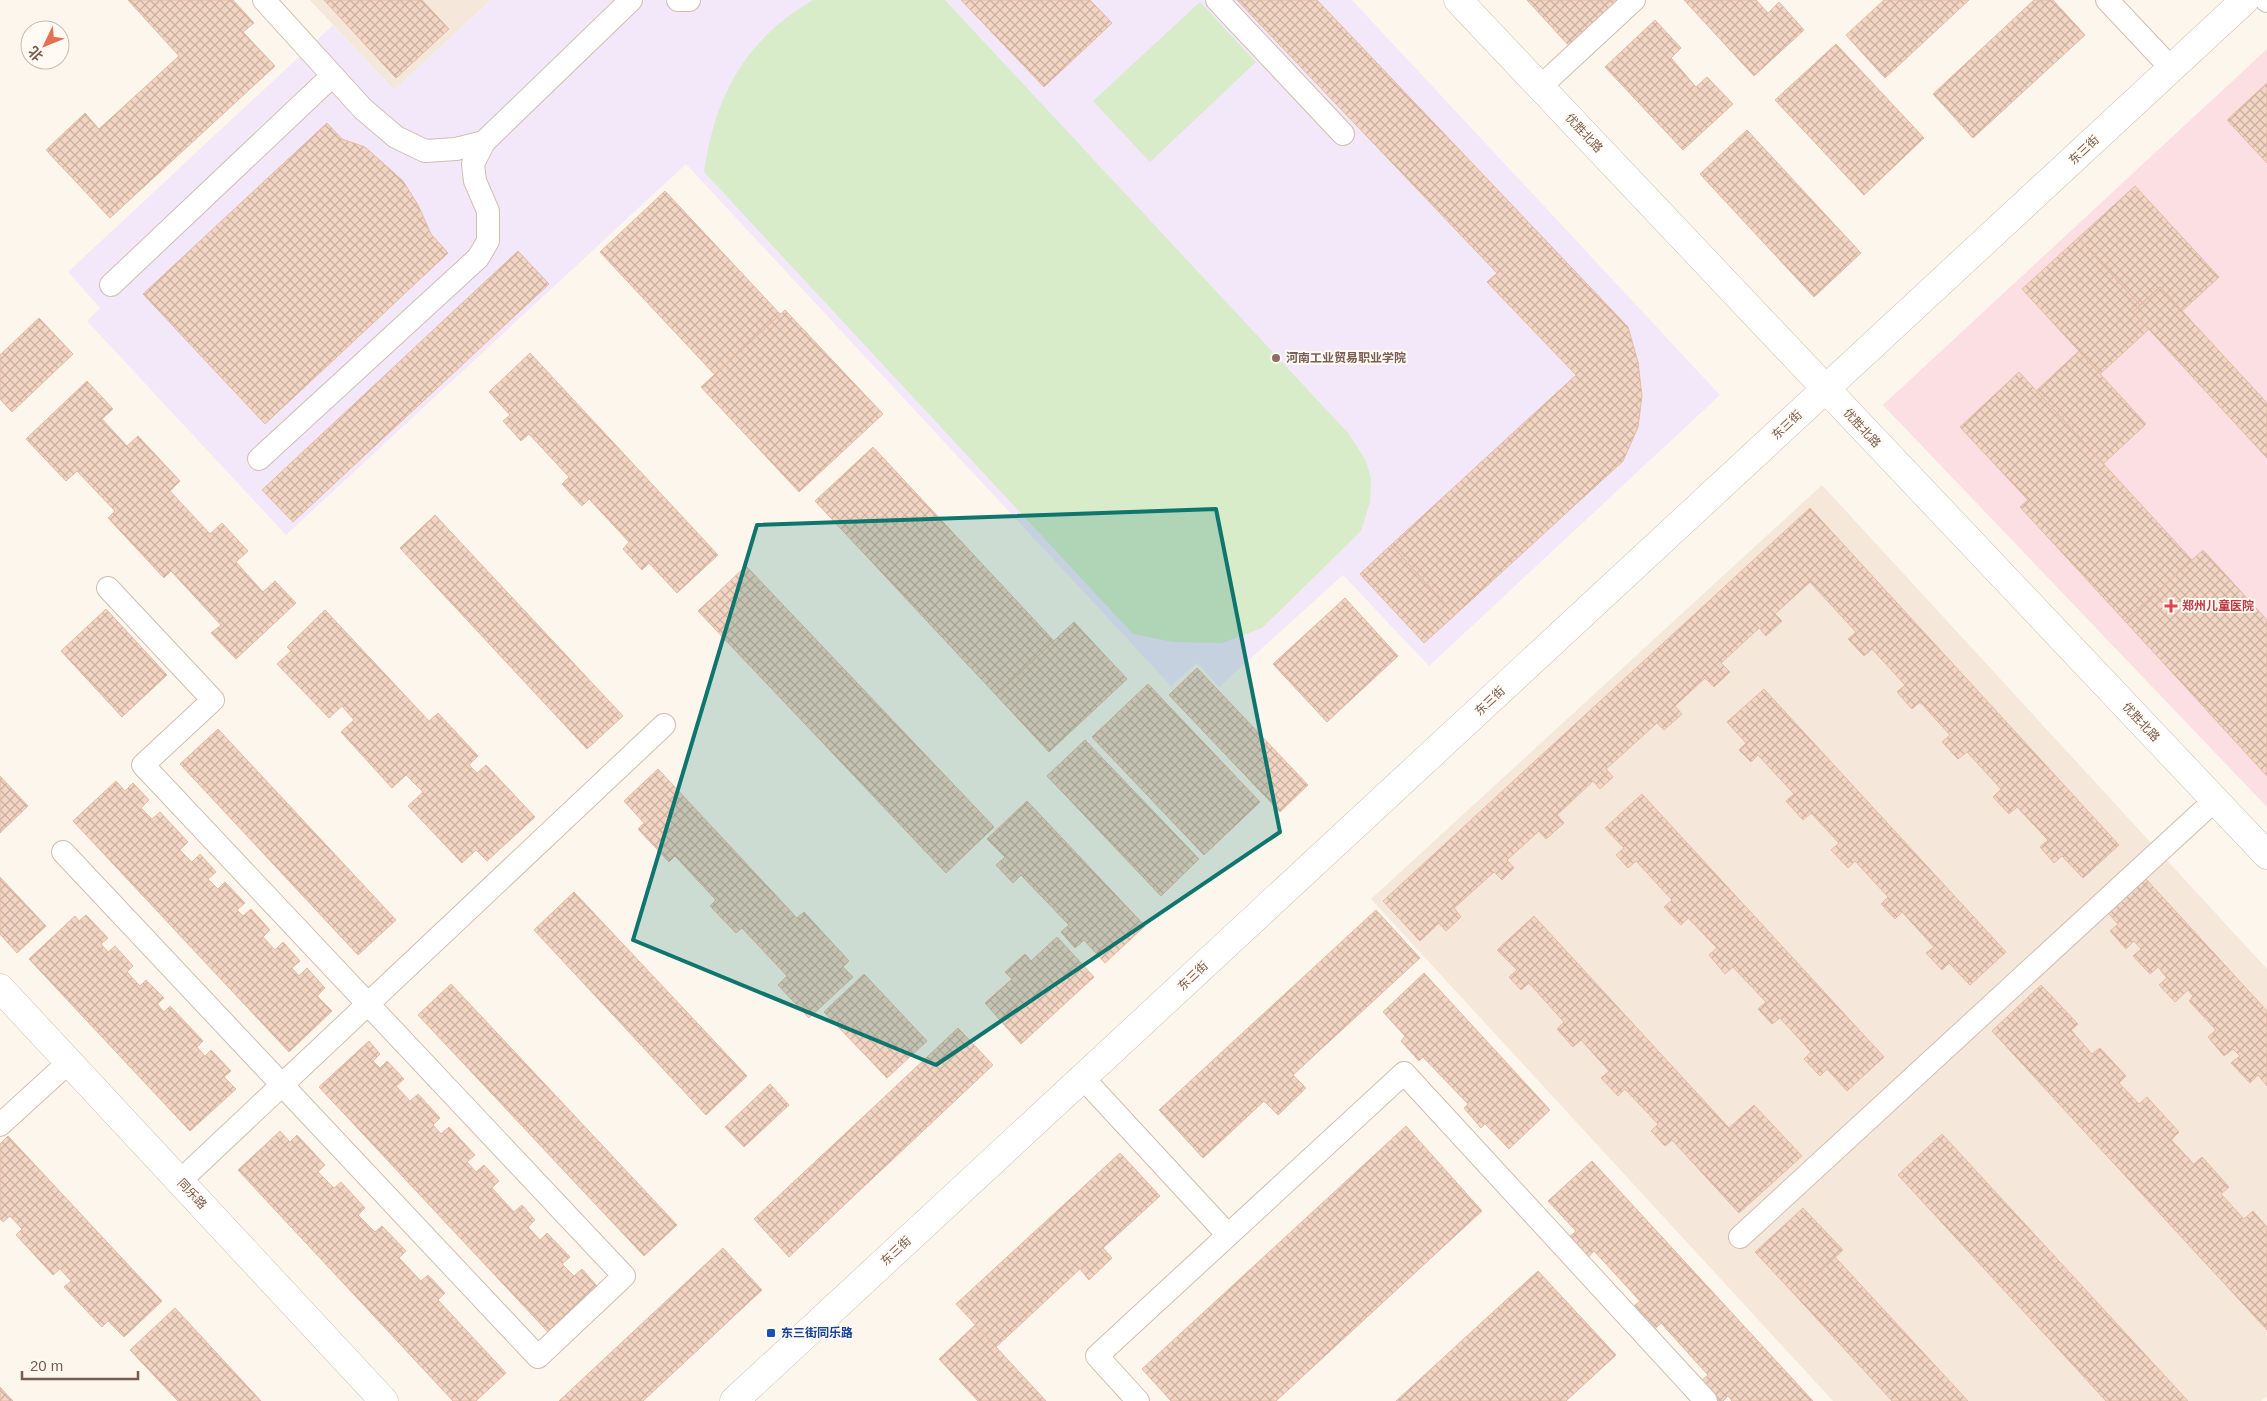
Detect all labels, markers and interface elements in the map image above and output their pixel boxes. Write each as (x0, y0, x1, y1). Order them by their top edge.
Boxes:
north arrow (20, 20, 70, 70)
text: 北 (25, 43, 46, 64)
street label: 优胜北路 (1563, 111, 1605, 155)
street label: 东三街 (2066, 133, 2102, 167)
place label: 河南工业贸易职业学院 (1286, 351, 1406, 365)
marker: 河南工业贸易职业学院 (1270, 352, 1282, 364)
street label: 优胜北路 (1841, 406, 1883, 450)
street label: 东三街 (1769, 408, 1805, 442)
marker: 郑州儿童医院 (2164, 599, 2178, 613)
place label: 郑州儿童医院 (2182, 599, 2254, 613)
street label: 东三街 (1472, 684, 1508, 718)
street label: 优胜北路 (2120, 700, 2162, 744)
street label: 东三街 (1175, 959, 1211, 993)
street label: 同乐路 (175, 1176, 209, 1212)
street label: 东三街 (878, 1234, 914, 1268)
place label: 东三街同乐路 (781, 1326, 853, 1340)
marker: 东三街同乐路 (765, 1327, 777, 1339)
scale bar (22, 1348, 139, 1380)
text: 20 m (30, 1357, 63, 1374)

